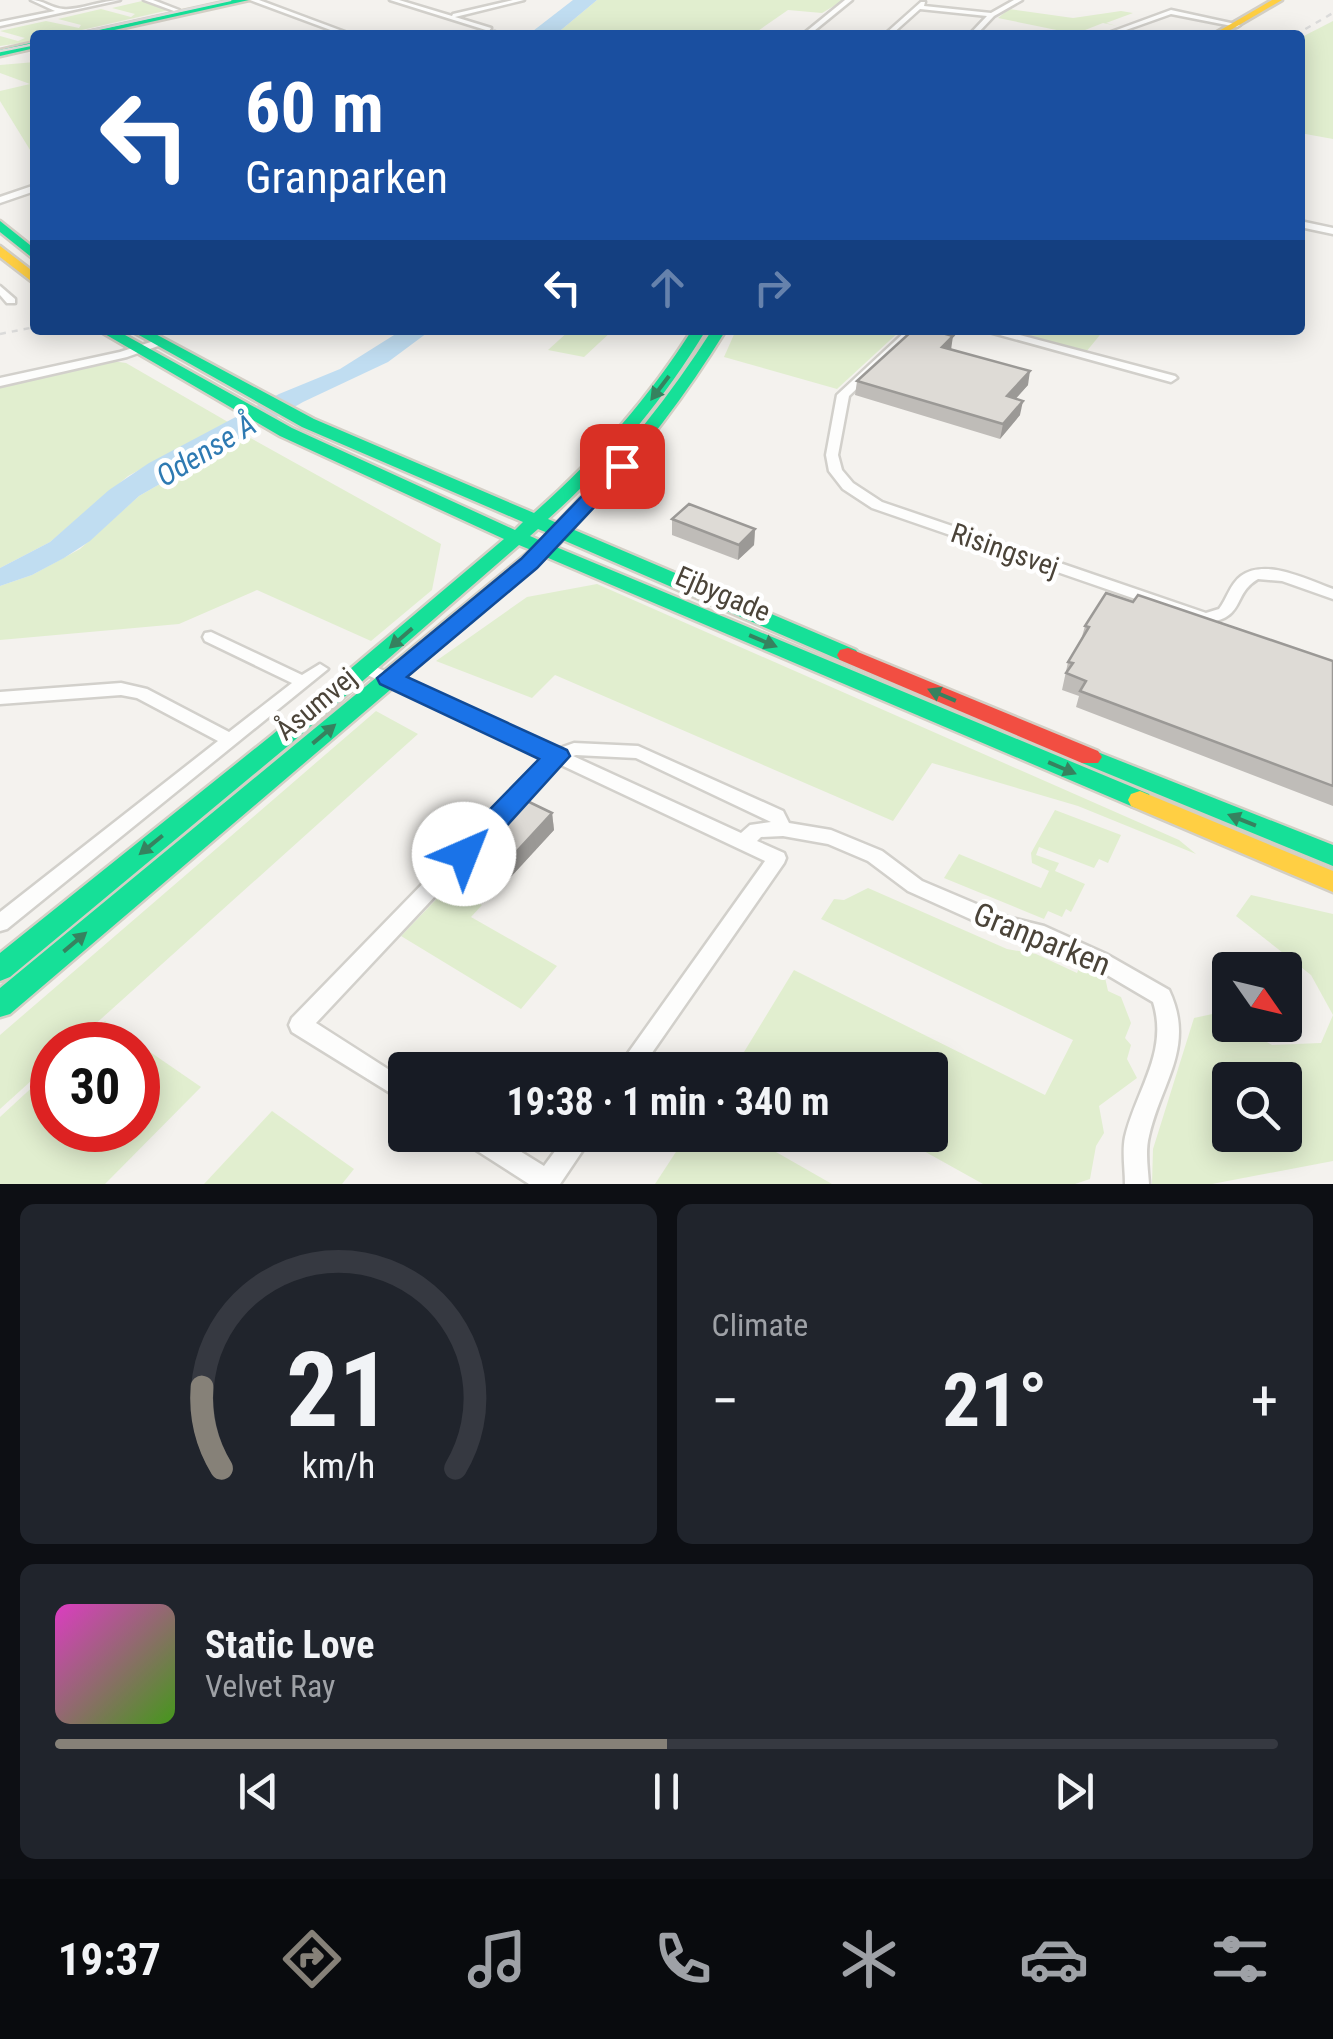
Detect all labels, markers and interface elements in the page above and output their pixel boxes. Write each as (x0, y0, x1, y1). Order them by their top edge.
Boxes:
text: 60 m (245, 67, 384, 149)
icon: left (80, 70, 210, 200)
text: Granparken (245, 151, 448, 204)
icon: left (535, 260, 590, 315)
icon: ahead (640, 260, 695, 315)
icon: right (745, 260, 800, 315)
one-way arrow (651, 375, 671, 401)
water label: Odense Å (149, 406, 262, 493)
pin (580, 424, 665, 509)
icon: arrive (595, 439, 650, 494)
street label: Risingsvej (947, 516, 1063, 584)
street label: Ejbygade (671, 559, 775, 629)
one-way arrow (389, 627, 414, 649)
one-way arrow (748, 633, 778, 649)
street label: Åsumvej (268, 660, 363, 747)
one-way arrow (927, 687, 957, 703)
one-way arrow (311, 724, 336, 745)
one-way arrow (1047, 760, 1077, 776)
position arrow (412, 802, 516, 906)
one-way arrow (1227, 812, 1257, 827)
one-way arrow (139, 834, 164, 855)
street label: Granparken (968, 894, 1116, 984)
one-way arrow (62, 932, 87, 954)
north arrow (1212, 952, 1302, 1042)
map controls (1212, 952, 1302, 1152)
speed limit sign: 30 (30, 1022, 160, 1152)
button: search (1212, 1062, 1302, 1152)
text: 19:38 · 1 min · 340 m (507, 1080, 829, 1124)
text: Climate (712, 1306, 808, 1344)
text: 21 (286, 1330, 391, 1451)
text: 21° (942, 1356, 1047, 1444)
text: − (712, 1369, 739, 1433)
text: + (1251, 1369, 1278, 1433)
text: km/h (301, 1445, 375, 1487)
text: Static Love (205, 1623, 374, 1667)
text: Velvet Ray (205, 1667, 335, 1705)
icon: previous (231, 1764, 286, 1819)
icon: pause (639, 1764, 694, 1819)
icon: next (1047, 1764, 1102, 1819)
icon: directions (277, 1924, 347, 1994)
icon: music (462, 1924, 532, 1994)
icon: phone (648, 1924, 718, 1994)
icon: climate (834, 1924, 904, 1994)
icon: car (1019, 1924, 1089, 1994)
icon: filters (1205, 1924, 1275, 1994)
text: 19:37 (58, 1933, 161, 1986)

